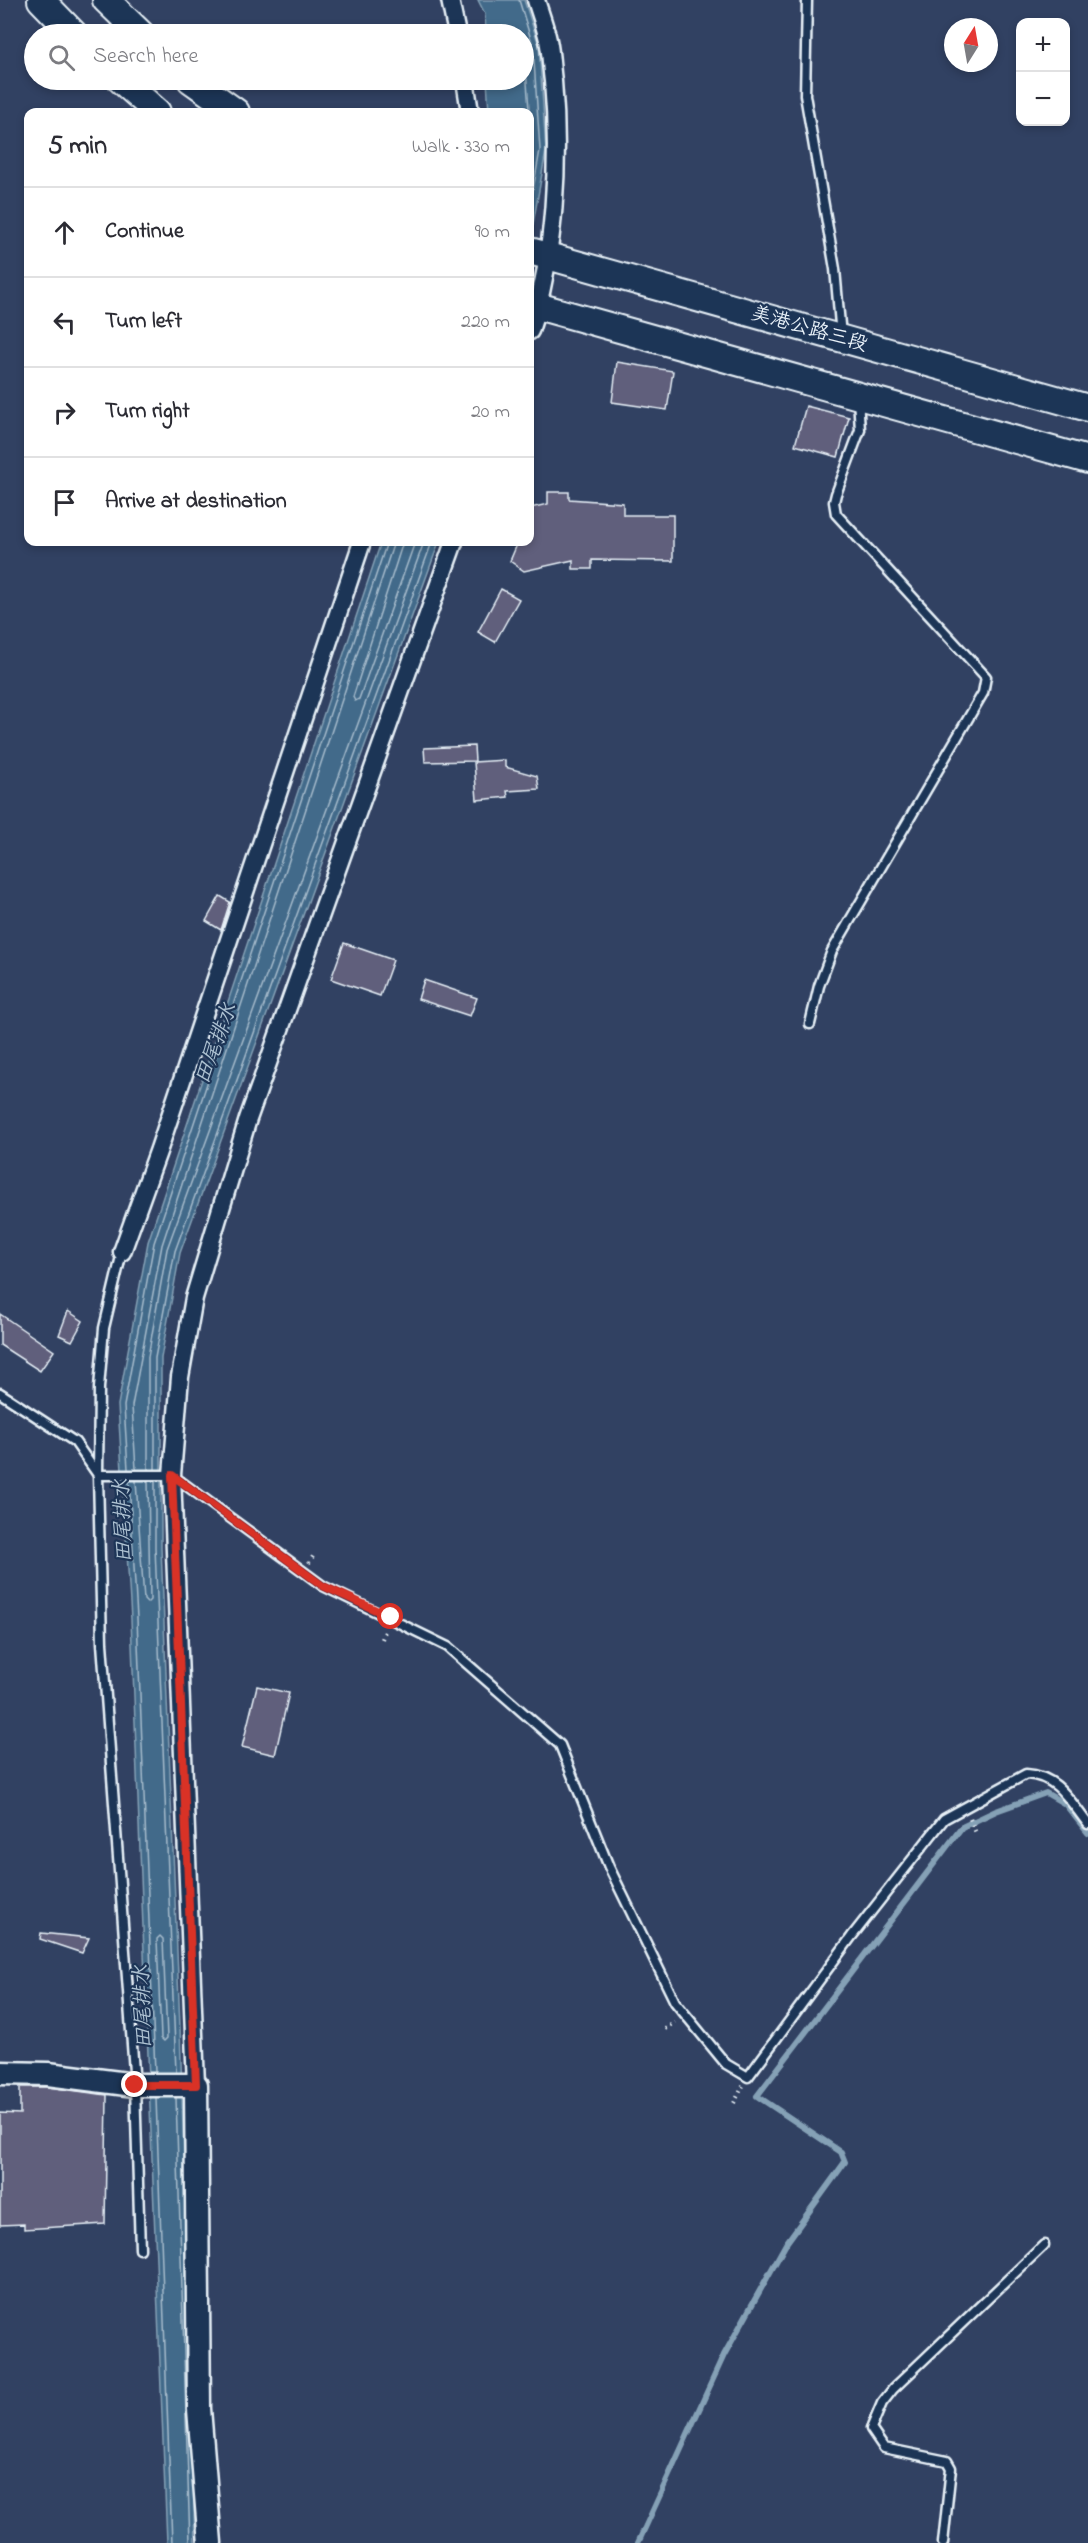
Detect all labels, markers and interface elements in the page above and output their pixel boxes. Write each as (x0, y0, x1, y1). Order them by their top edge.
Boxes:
north arrow (944, 18, 998, 72)
map controls (1016, 18, 1070, 126)
button: + (1016, 18, 1070, 72)
search box (24, 24, 534, 90)
icon: search (45, 41, 78, 74)
text: Search here (93, 41, 198, 73)
button: − (1016, 72, 1070, 126)
text: 5 min (48, 128, 107, 166)
text: Walk · 330 m (412, 133, 510, 162)
icon: ahead (48, 216, 81, 249)
text: Continue (105, 216, 184, 248)
text: 90 m (475, 218, 510, 247)
street label: 美港公路三段 (747, 300, 871, 360)
icon: left (48, 306, 81, 339)
text: Turn left (105, 306, 182, 338)
text: 220 m (461, 308, 510, 337)
icon: right (48, 396, 81, 429)
text: Turn right (105, 396, 190, 428)
text: 20 m (471, 398, 510, 427)
icon: arrive (48, 486, 81, 519)
text: Arrive at destination (105, 486, 287, 518)
water label: 田尾排水 (189, 998, 246, 1089)
water label: 田尾排水 (108, 1478, 140, 1563)
route start (377, 1603, 403, 1629)
water label: 田尾排水 (128, 1964, 160, 2049)
route end (121, 2071, 147, 2097)

